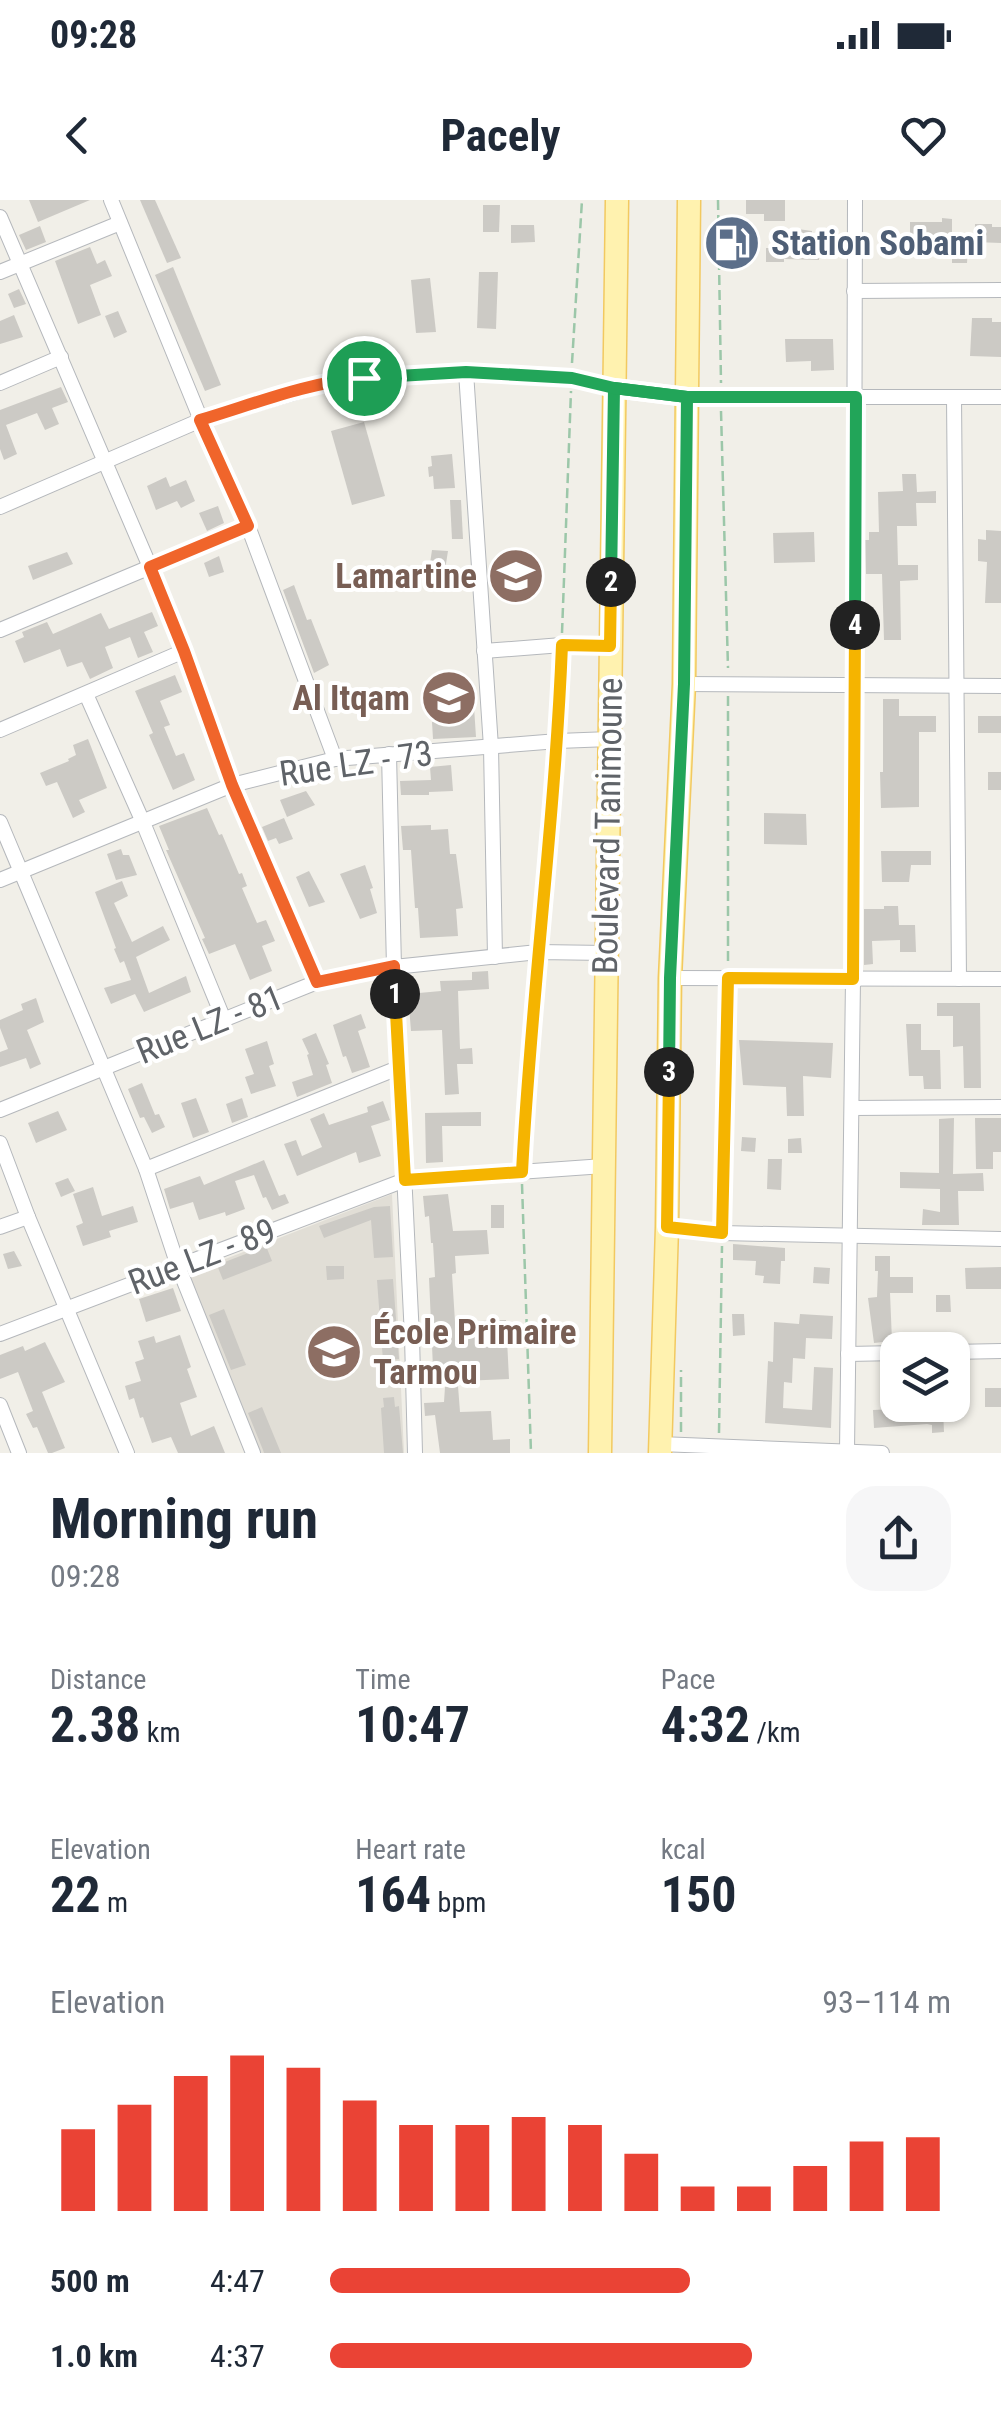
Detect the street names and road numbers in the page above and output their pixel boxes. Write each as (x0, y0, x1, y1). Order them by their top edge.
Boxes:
street label: Boulevard Tanimoune (585, 677, 631, 975)
street label: Rue LZ - 73 (277, 733, 435, 795)
street label: Rue LZ - 81 (131, 977, 289, 1073)
street label: Rue LZ - 89 (123, 1210, 281, 1304)

